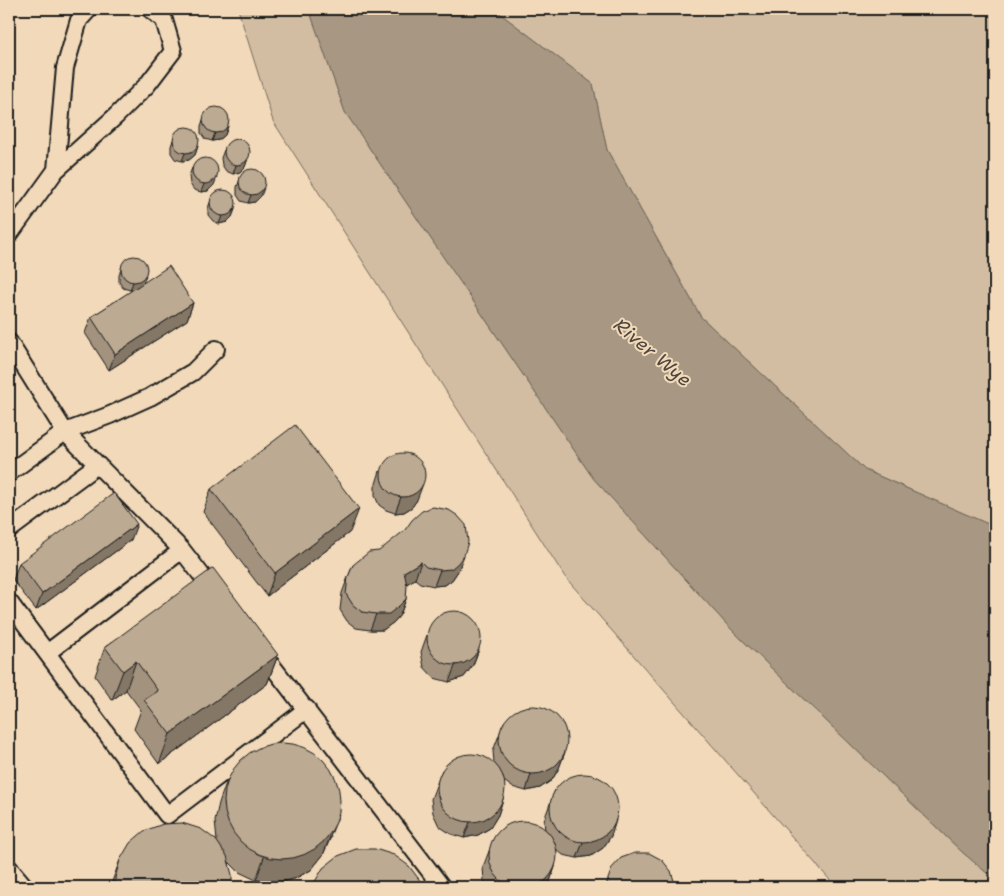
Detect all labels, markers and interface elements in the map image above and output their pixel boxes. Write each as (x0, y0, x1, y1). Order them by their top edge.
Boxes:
water label: River Wye (609, 313, 697, 392)

